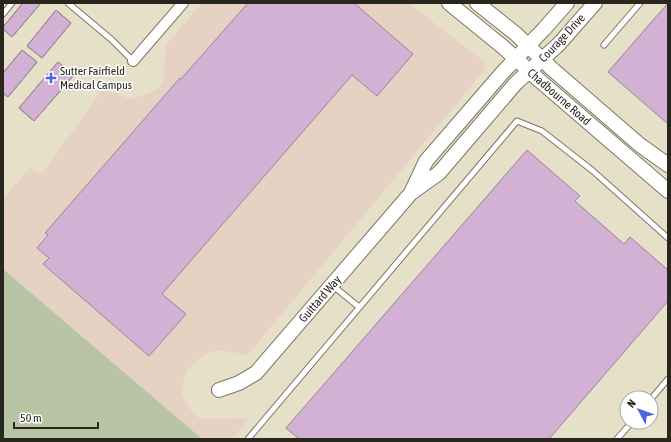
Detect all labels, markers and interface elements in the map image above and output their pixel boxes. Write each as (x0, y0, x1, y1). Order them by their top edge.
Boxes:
street label: Courage Drive (536, 11, 588, 65)
place label: Sutter Fairfield Medical Campus (60, 64, 132, 92)
street label: Chadbourne Road (525, 66, 593, 128)
marker: Sutter Fairfield Medical Campus (45, 72, 57, 84)
street label: Guittard Way (296, 273, 344, 325)
north arrow (619, 390, 659, 430)
text: N (625, 397, 638, 410)
scale bar (14, 404, 98, 430)
text: 50 m (20, 411, 42, 425)

